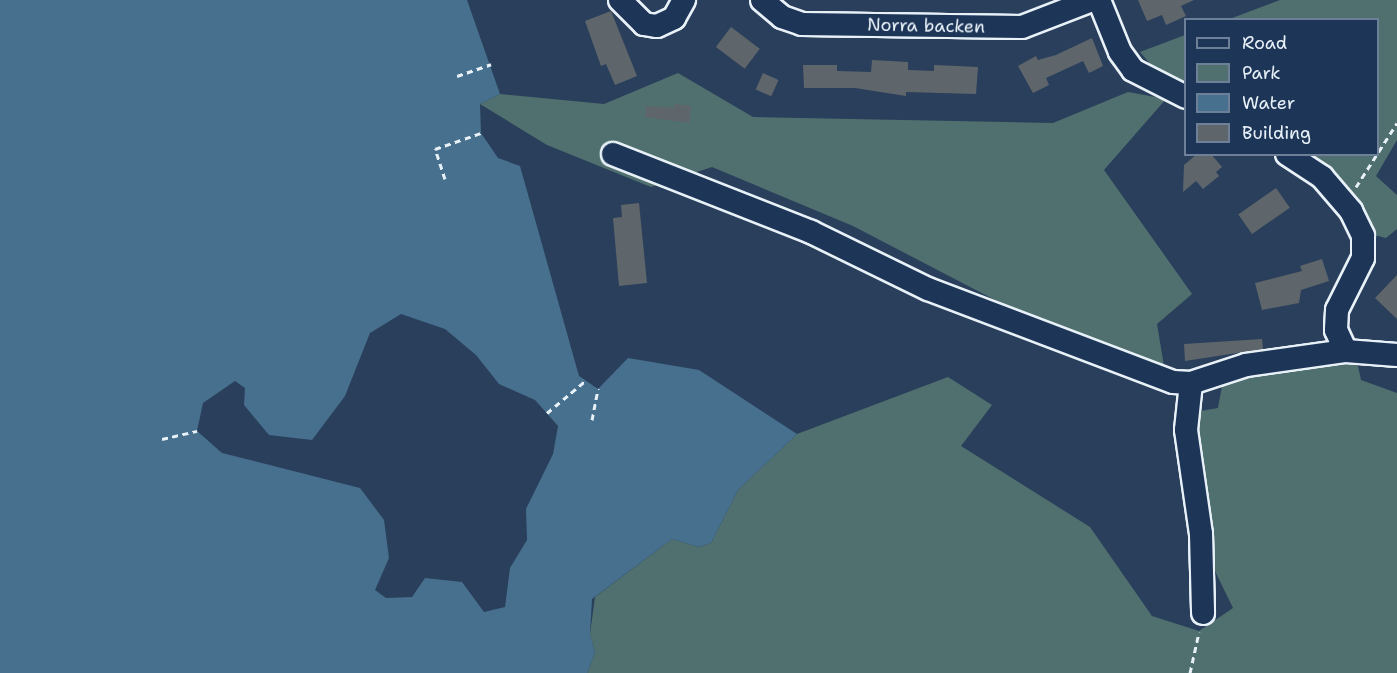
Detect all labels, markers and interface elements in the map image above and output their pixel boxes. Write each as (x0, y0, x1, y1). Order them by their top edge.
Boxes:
street label: Norra backen (867, 14, 985, 38)
legend (1184, 18, 1379, 156)
text: Road (1242, 31, 1287, 55)
text: Park (1242, 61, 1281, 85)
text: Water (1242, 91, 1295, 115)
text: Building (1242, 121, 1311, 145)

